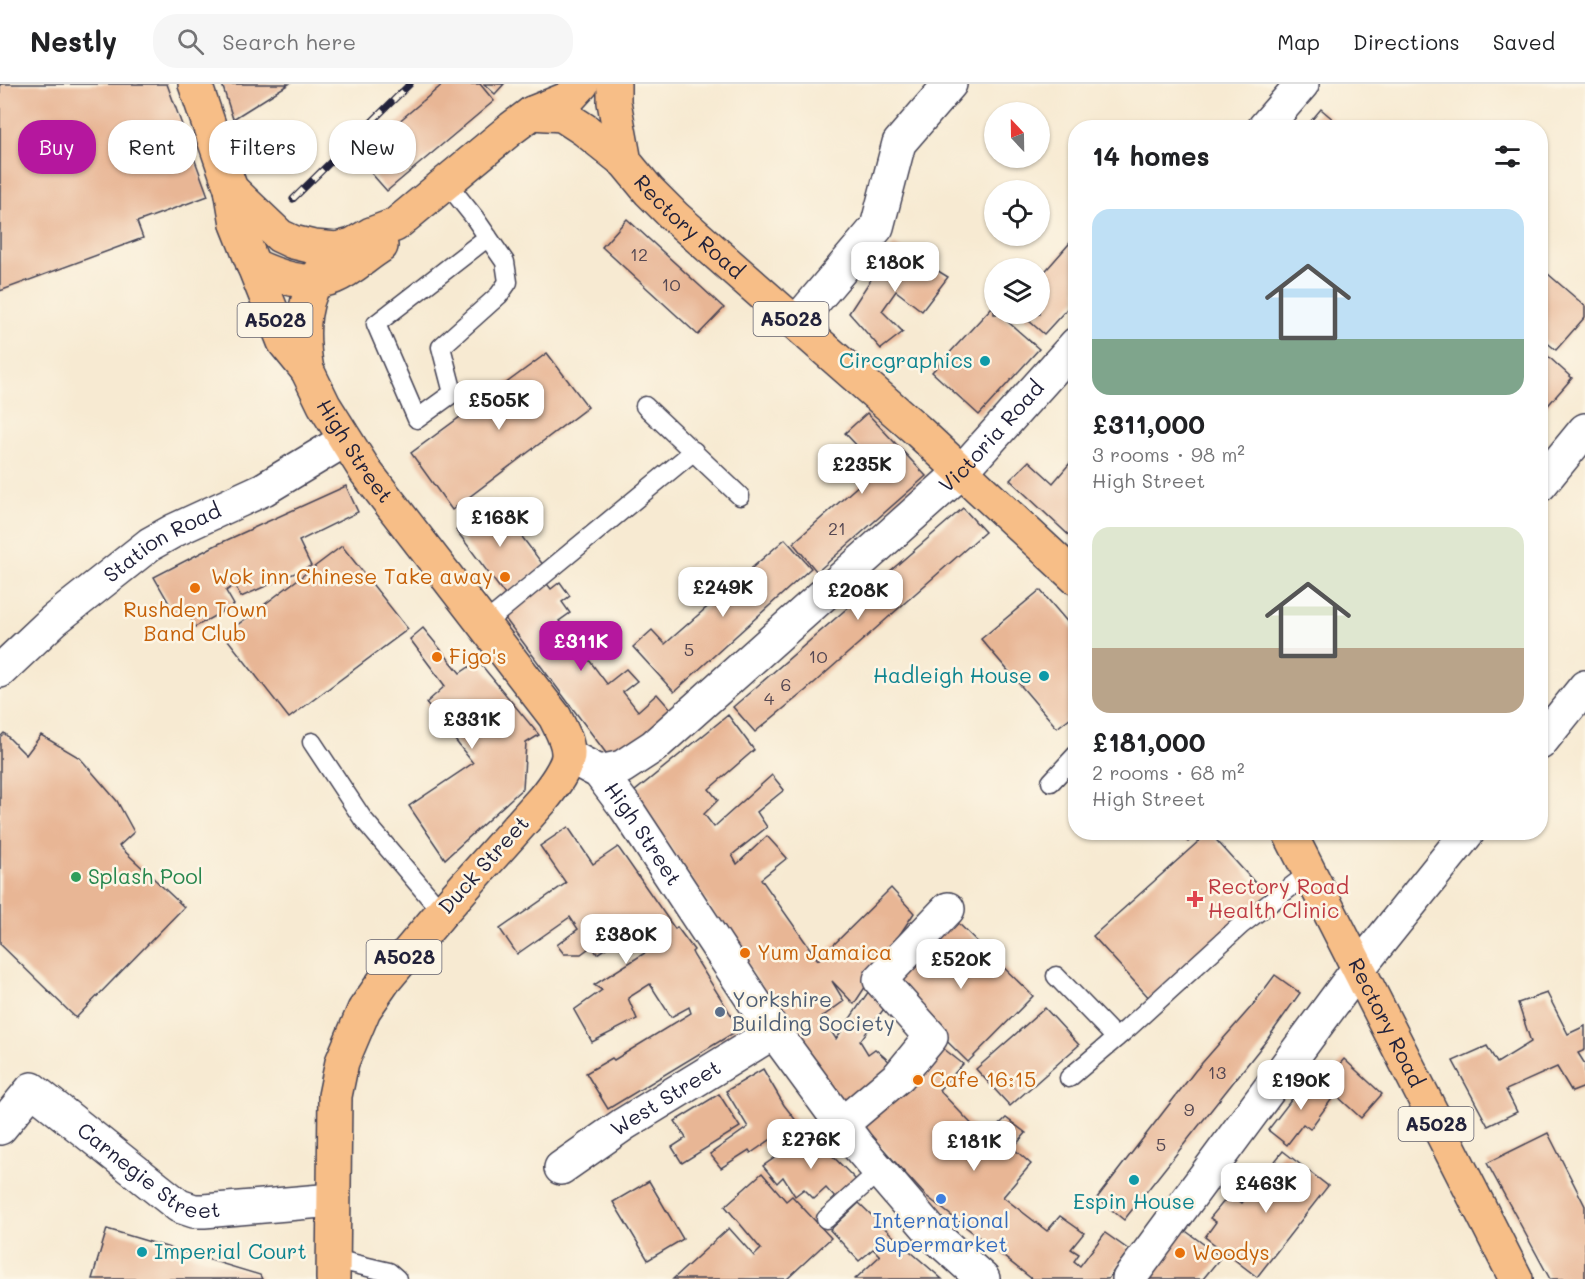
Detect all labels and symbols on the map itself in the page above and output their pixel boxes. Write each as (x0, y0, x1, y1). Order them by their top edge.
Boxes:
north arrow (984, 102, 1050, 168)
street label: Rectory Road (629, 168, 751, 284)
house number: 12 (630, 242, 648, 266)
pin: £180K (853, 242, 937, 293)
house number: 10 (661, 272, 681, 296)
road number: A5028 (754, 302, 828, 336)
road number: A5028 (238, 303, 312, 337)
place label: Circgraphics (839, 346, 973, 373)
marker: Circgraphics (978, 354, 992, 368)
street label: Victoria Road (932, 374, 1049, 498)
pin: £505K (457, 380, 541, 431)
street label: High Street (312, 393, 400, 508)
pin: £235K (820, 444, 904, 495)
street label: Station Road (97, 496, 225, 588)
pin: £168K (458, 497, 542, 548)
house number: 21 (828, 516, 846, 540)
place label: Wok inn Chinese Take away (211, 562, 493, 589)
pin: £249K (681, 567, 765, 618)
marker: Wok inn Chinese Take away (498, 570, 512, 584)
pin: £208K (816, 570, 900, 621)
marker: Rushden Town Band Club (188, 581, 202, 595)
place label: Rushden Town Band Club (123, 595, 267, 646)
pin: £311K (539, 621, 623, 672)
house number: 5 (684, 637, 694, 661)
place label: Figo's (449, 642, 507, 669)
house number: 10 (808, 644, 828, 668)
marker: Figo's (430, 650, 444, 664)
place label: Hadleigh House (873, 661, 1032, 688)
marker: Hadleigh House (1037, 669, 1051, 683)
house number: 6 (781, 672, 791, 696)
house number: 4 (764, 686, 775, 710)
pin: £331K (430, 699, 514, 750)
street label: High Street (599, 776, 688, 890)
street label: Duck Street (432, 809, 534, 919)
place label: Splash Pool (88, 862, 203, 889)
marker: Splash Pool (69, 870, 83, 884)
place label: Rectory Road Health Clinic (1208, 872, 1349, 923)
marker: Rectory Road Health Clinic (1186, 890, 1204, 908)
pin: £380K (584, 914, 668, 965)
place label: Yum Jamaica (757, 938, 892, 965)
pin: £520K (919, 939, 1003, 990)
road number: A5028 (366, 940, 442, 974)
marker: Yum Jamaica (738, 946, 752, 960)
street label: Rectory Road (1343, 953, 1431, 1091)
place label: Yorkshire Building Society (732, 985, 895, 1036)
marker: Yorkshire Building Society (713, 1005, 727, 1019)
street label: West Street (605, 1053, 725, 1141)
house number: 13 (1208, 1060, 1226, 1084)
pin: £190K (1259, 1060, 1343, 1111)
place label: Cafe 16:15 (930, 1065, 1036, 1092)
marker: Cafe 16:15 (911, 1073, 925, 1087)
house number: 9 (1184, 1097, 1195, 1121)
road number: A5028 (1398, 1107, 1474, 1141)
street label: Carnegie Street (72, 1115, 221, 1224)
pin: £276K (769, 1119, 853, 1170)
pin: £181K (932, 1121, 1016, 1172)
house number: 5 (1156, 1132, 1166, 1156)
pin: £463K (1224, 1163, 1308, 1214)
marker: Espin House (1127, 1173, 1141, 1187)
place label: Espin House (1073, 1187, 1195, 1214)
marker: International Supermarket (934, 1192, 948, 1206)
place label: International Supermarket (873, 1206, 1009, 1257)
place label: Imperial Court (154, 1237, 307, 1264)
place label: Woodys (1192, 1238, 1270, 1265)
marker: Imperial Court (135, 1245, 149, 1259)
marker: Woodys (1173, 1246, 1187, 1260)

